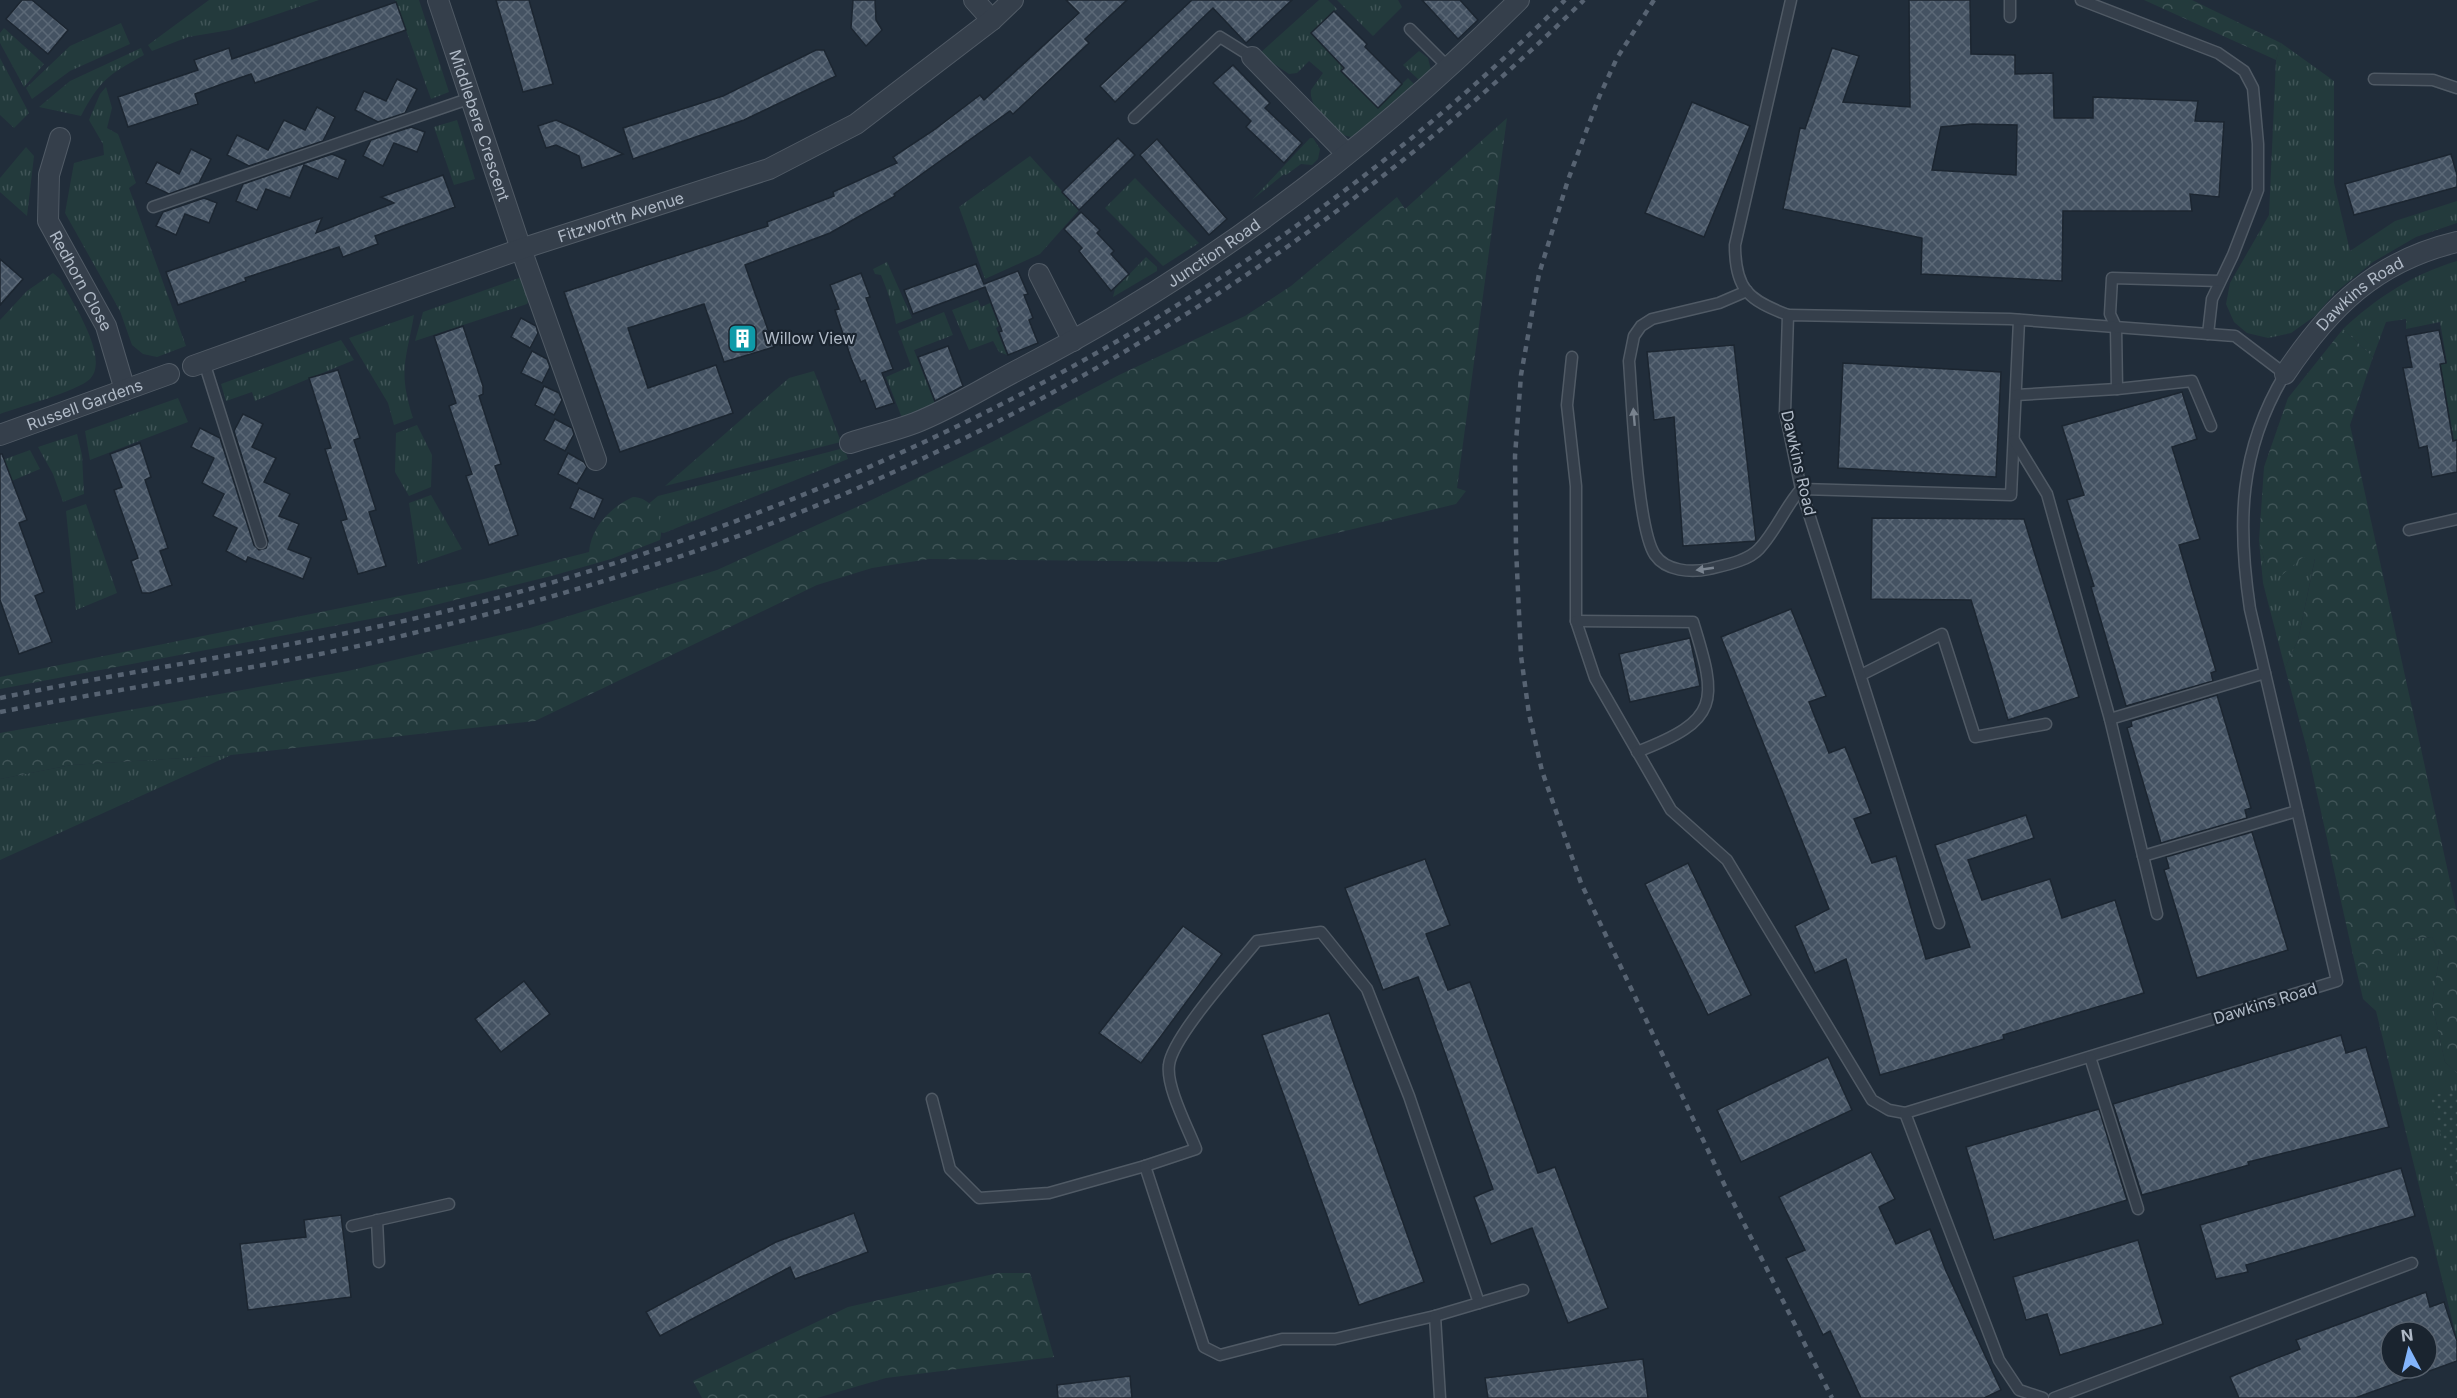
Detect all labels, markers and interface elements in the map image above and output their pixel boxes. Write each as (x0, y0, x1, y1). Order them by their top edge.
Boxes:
street label: Middlebere Crescent (445, 47, 514, 203)
street label: Fitzworth Avenue (555, 187, 686, 247)
street label: Junction Road (1163, 214, 1264, 292)
street label: Redhorn Close (45, 227, 117, 334)
street label: Dawkins Road (2312, 252, 2407, 335)
building icon: Willow View (727, 322, 759, 354)
place label: Willow View (764, 328, 855, 348)
street label: Russell Gardens (24, 374, 145, 435)
one-way arrow (1629, 408, 1639, 427)
street label: Dawkins Road (1777, 408, 1821, 518)
one-way arrow (1695, 564, 1714, 573)
street label: Dawkins Road (2211, 978, 2319, 1028)
north arrow (2379, 1320, 2439, 1380)
text: N (2400, 1324, 2414, 1346)

